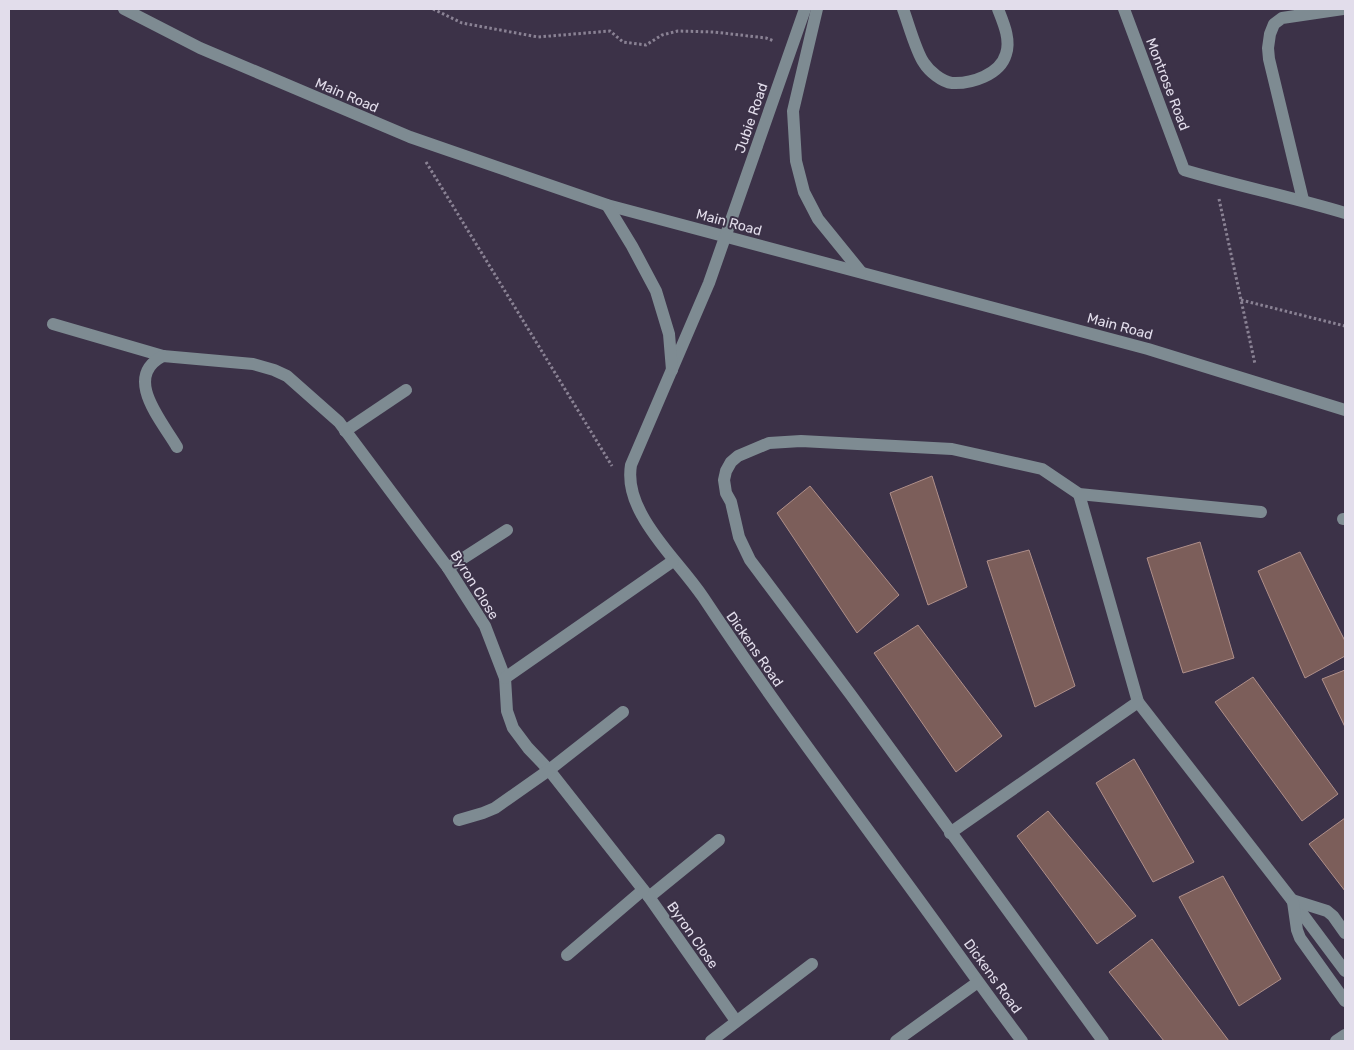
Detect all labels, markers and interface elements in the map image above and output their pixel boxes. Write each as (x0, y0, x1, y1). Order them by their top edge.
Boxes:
street label: Montrose Road (1142, 35, 1193, 133)
street label: Main Road (312, 74, 381, 116)
street label: Jubie Road (731, 81, 771, 156)
street label: Main Road (694, 206, 764, 239)
street label: Main Road (1085, 310, 1155, 343)
street label: Byron Close (447, 548, 503, 623)
street label: Dickens Road (722, 608, 787, 690)
street label: Byron Close (663, 898, 722, 972)
street label: Dickens Road (960, 936, 1025, 1017)

